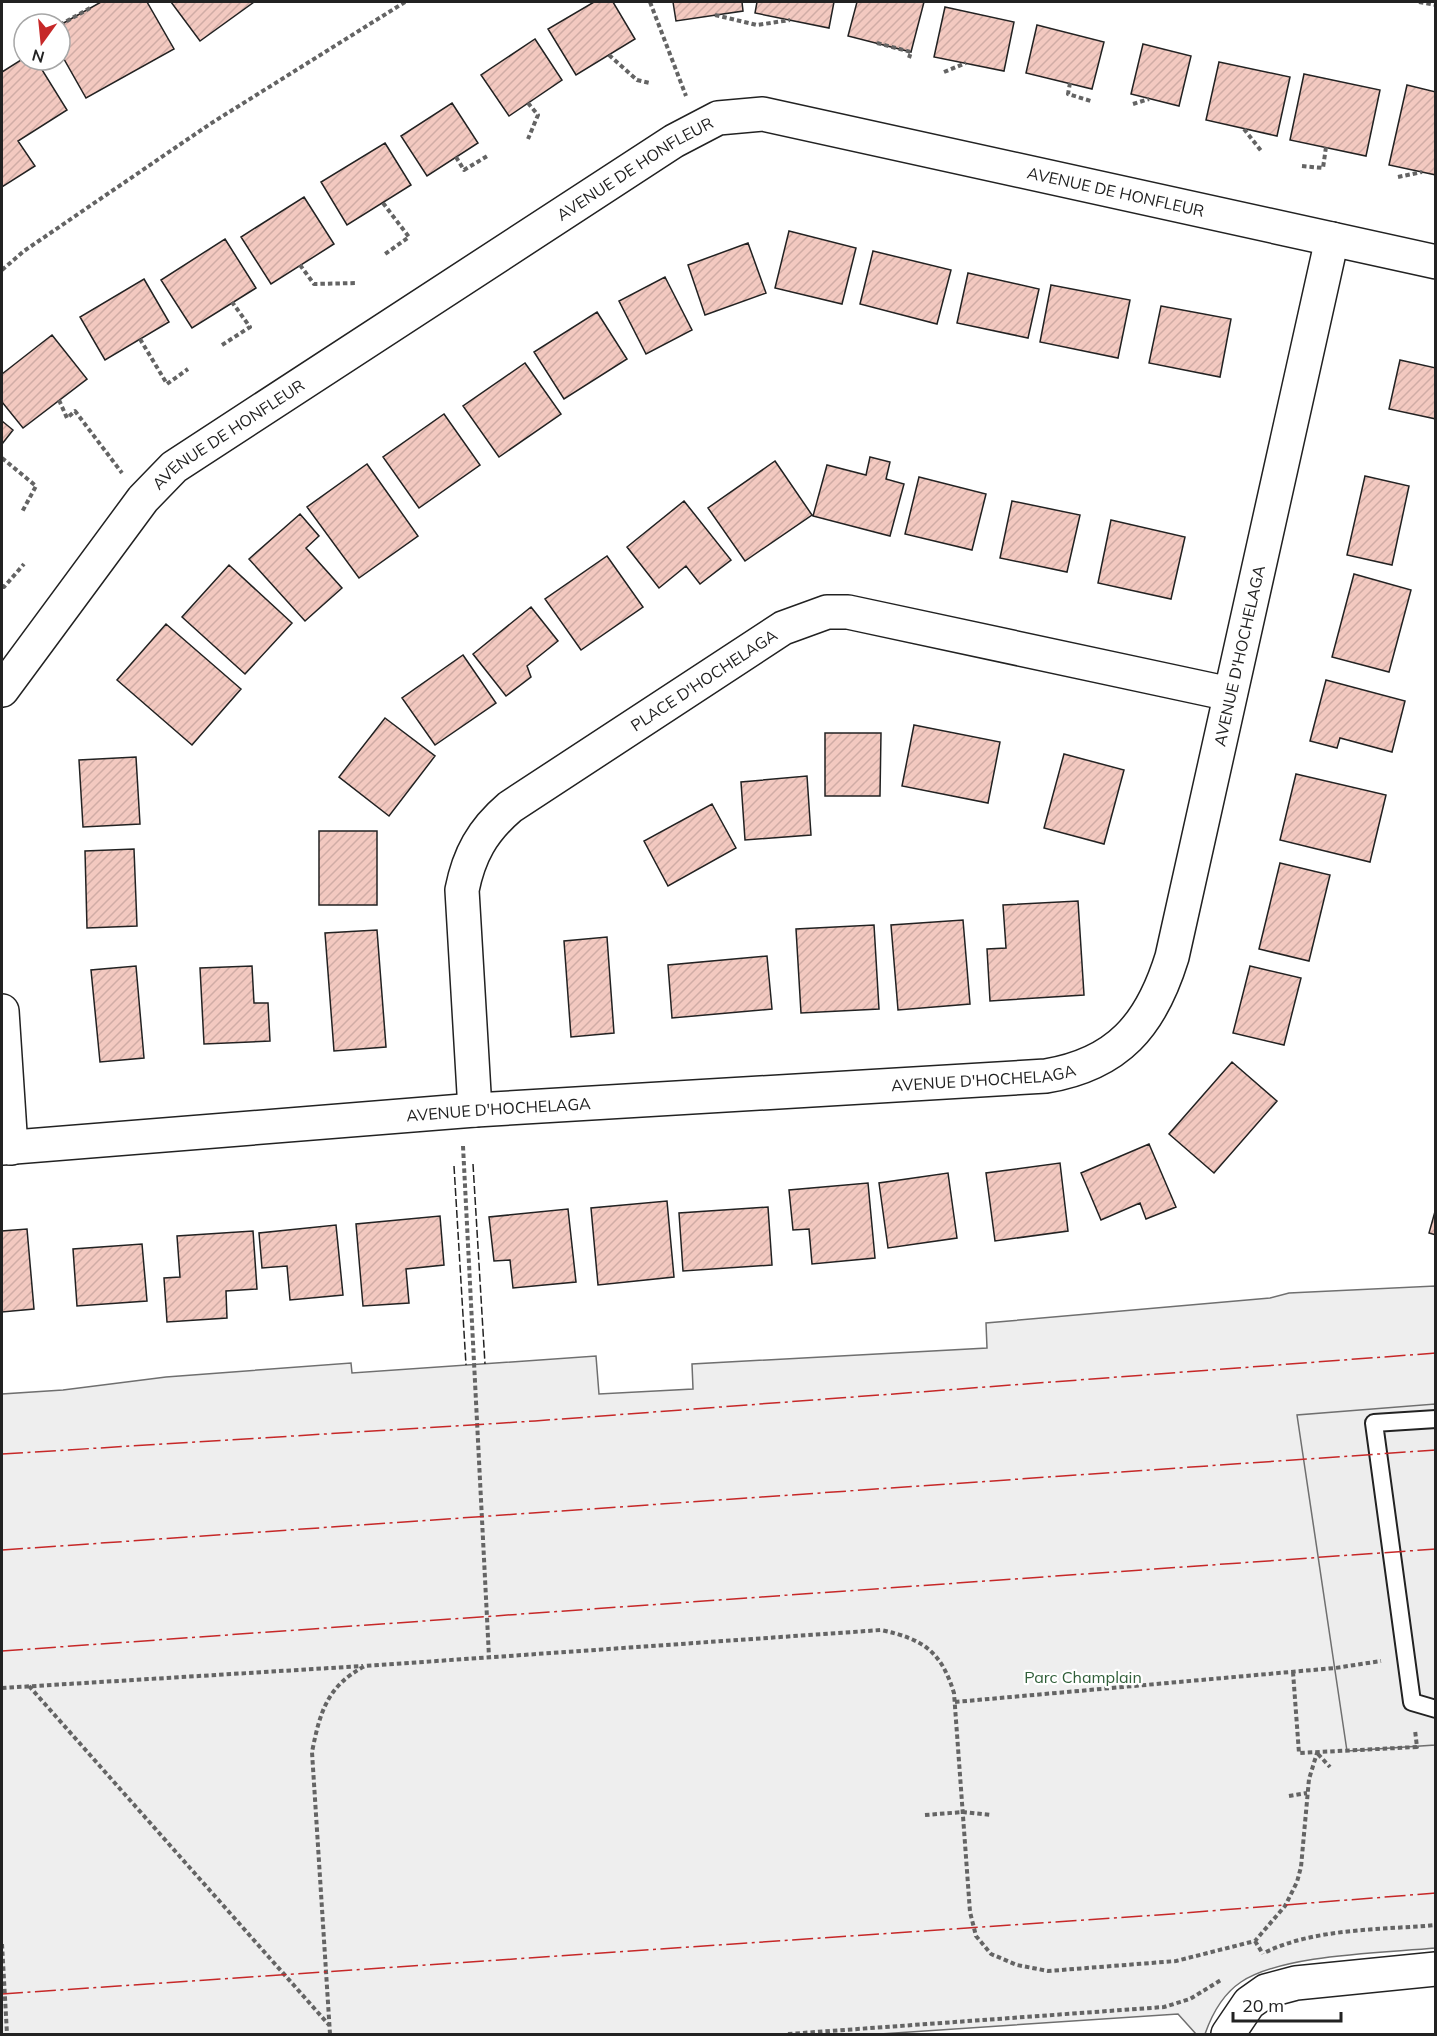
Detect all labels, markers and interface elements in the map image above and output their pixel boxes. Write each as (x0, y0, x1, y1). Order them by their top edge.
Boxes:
north arrow (12, 12, 72, 72)
text: N (30, 45, 47, 68)
street label: AVENUE DE HONFLEUR (553, 112, 716, 225)
street label: AVENUE DE HONFLEUR (1025, 162, 1206, 221)
street label: AVENUE DE HONFLEUR (148, 375, 308, 494)
street label: AVENUE D'HOCHELAGA (1209, 563, 1269, 748)
street label: PLACE D'HOCHELAGA (627, 625, 781, 735)
street label: AVENUE D'HOCHELAGA (891, 1059, 1078, 1095)
street label: AVENUE D'HOCHELAGA (405, 1093, 592, 1125)
park label: Parc Champlain (1024, 1667, 1142, 1687)
scale bar (1233, 1985, 1341, 2023)
text: 20 m (1242, 1994, 1284, 2017)

